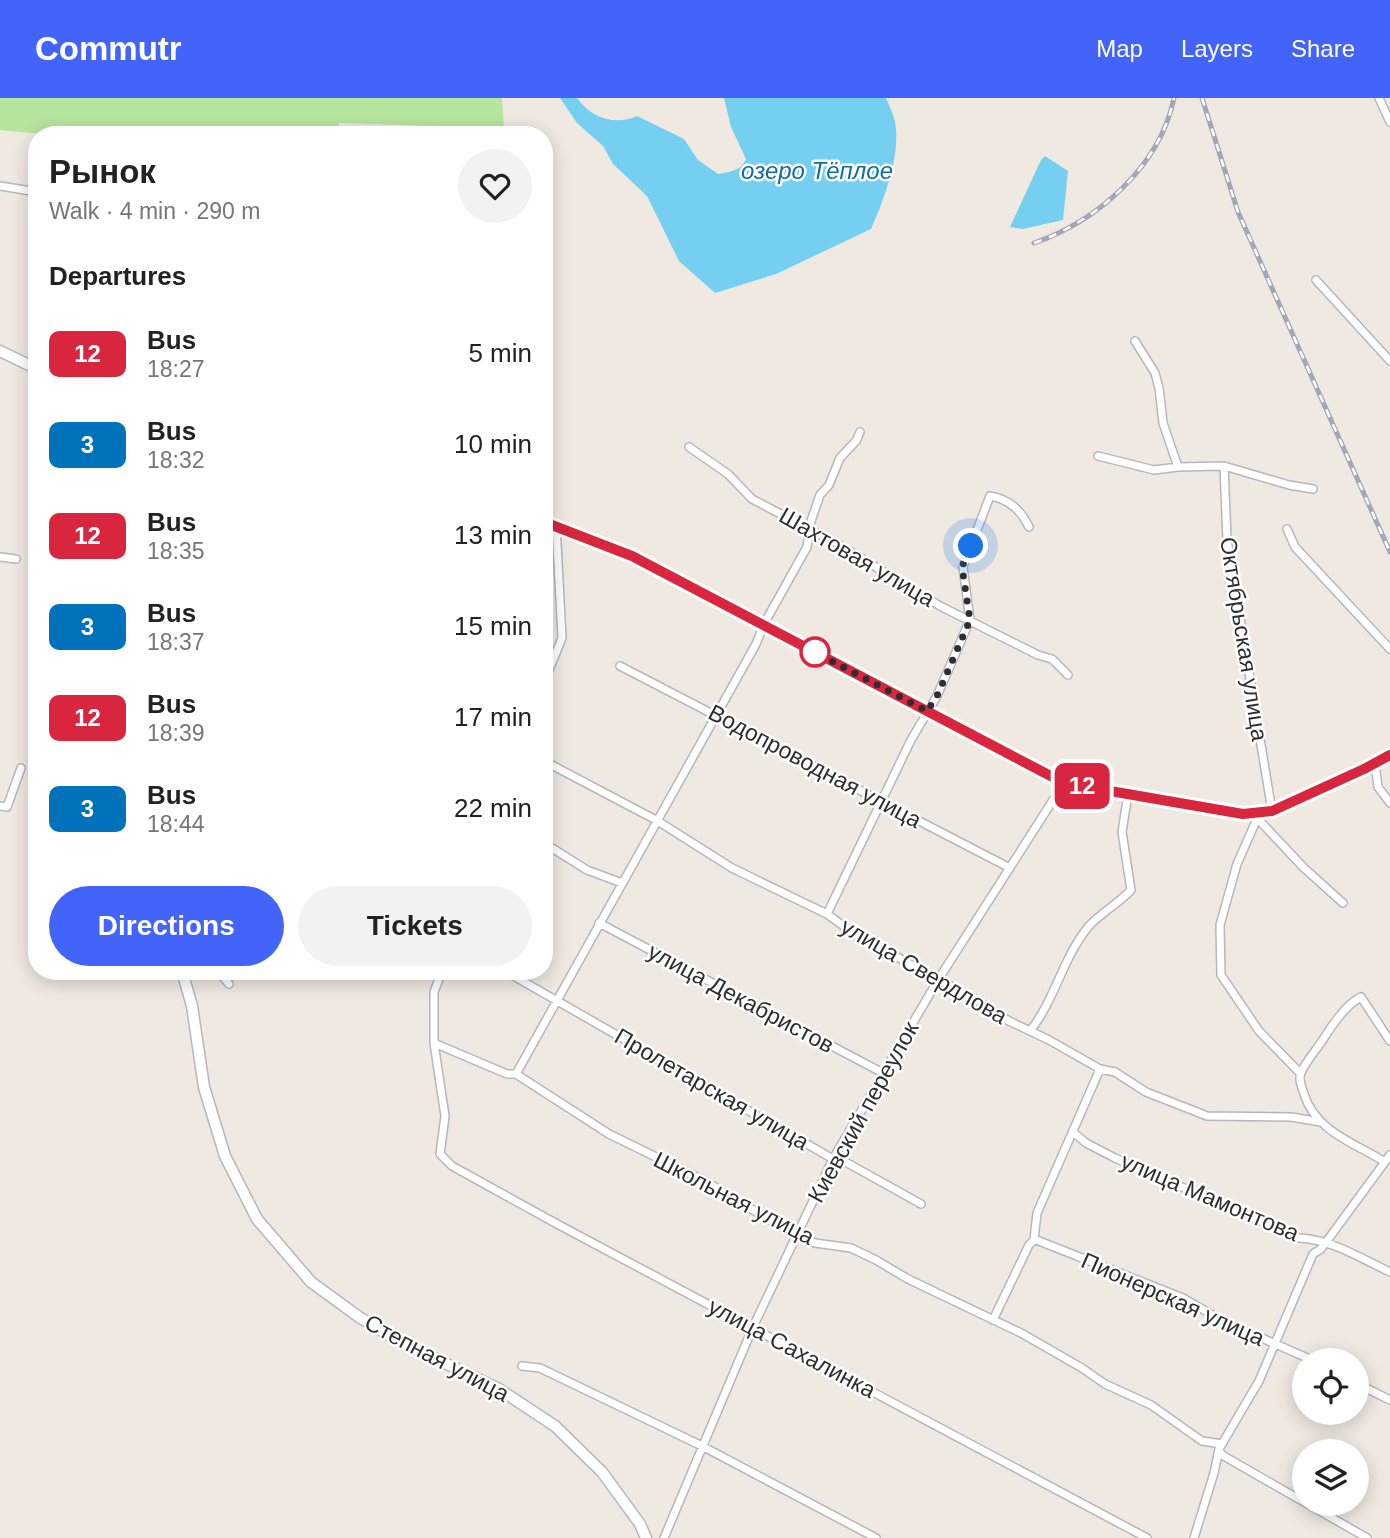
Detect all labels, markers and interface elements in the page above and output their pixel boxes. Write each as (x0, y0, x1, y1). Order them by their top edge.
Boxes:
text: Commutr (35, 30, 182, 67)
text: Map (1096, 35, 1143, 62)
text: Layers (1181, 35, 1253, 62)
text: Share (1291, 35, 1355, 62)
button: heart (458, 149, 532, 223)
text: Рынок (49, 153, 156, 190)
water label: озеро Тёплое (741, 157, 893, 184)
text: Walk · 4 min · 290 m (49, 198, 260, 224)
text: Departures (49, 261, 186, 291)
text: Bus (147, 325, 196, 355)
text: 5 min (468, 338, 532, 368)
text: 12 (74, 340, 101, 367)
text: 18:27 (147, 356, 205, 382)
text: Bus (147, 416, 196, 446)
text: 10 min (454, 429, 532, 459)
text: 3 (81, 431, 94, 458)
text: 18:32 (147, 447, 205, 473)
street label: Шахтовая улица (775, 502, 939, 612)
text: Bus (147, 507, 196, 537)
text: 13 min (454, 520, 532, 550)
text: 12 (74, 522, 101, 549)
your location (953, 528, 988, 563)
street label: Октябрьская улица (1215, 535, 1273, 743)
text: 18:35 (147, 538, 205, 564)
text: Bus (147, 598, 196, 628)
text: 15 min (454, 611, 532, 641)
text: 3 (81, 613, 94, 640)
text: 18:37 (147, 629, 205, 655)
unlabelled marker (800, 637, 830, 667)
text: Bus (147, 689, 196, 719)
street label: Водопроводная улица (704, 699, 926, 833)
text: 17 min (454, 702, 532, 732)
text: 12 (74, 704, 101, 731)
text: 18:39 (147, 720, 205, 746)
line badge: 12 (1050, 763, 1114, 809)
text: 12 (1069, 772, 1095, 799)
text: Bus (147, 780, 196, 810)
text: 22 min (454, 793, 532, 823)
text: 3 (81, 795, 94, 822)
text: 18:44 (147, 811, 205, 837)
button: Directions (49, 886, 284, 966)
button: Tickets (298, 886, 532, 966)
street label: улица Свердлова (836, 913, 1012, 1029)
street label: улица Декабристов (644, 938, 838, 1058)
street label: Киевский переулок (802, 1016, 924, 1207)
street label: Пролетарская улица (610, 1023, 814, 1155)
street label: Школьная улица (649, 1146, 819, 1250)
street label: улица Мамонтова (1117, 1148, 1303, 1246)
street label: Пионерская улица (1078, 1247, 1269, 1351)
street label: улица Сахалинка (704, 1293, 880, 1403)
street label: Степная улица (360, 1309, 514, 1407)
map controls (1292, 1348, 1369, 1516)
button: locate (1292, 1348, 1369, 1425)
button: layers (1292, 1439, 1369, 1516)

